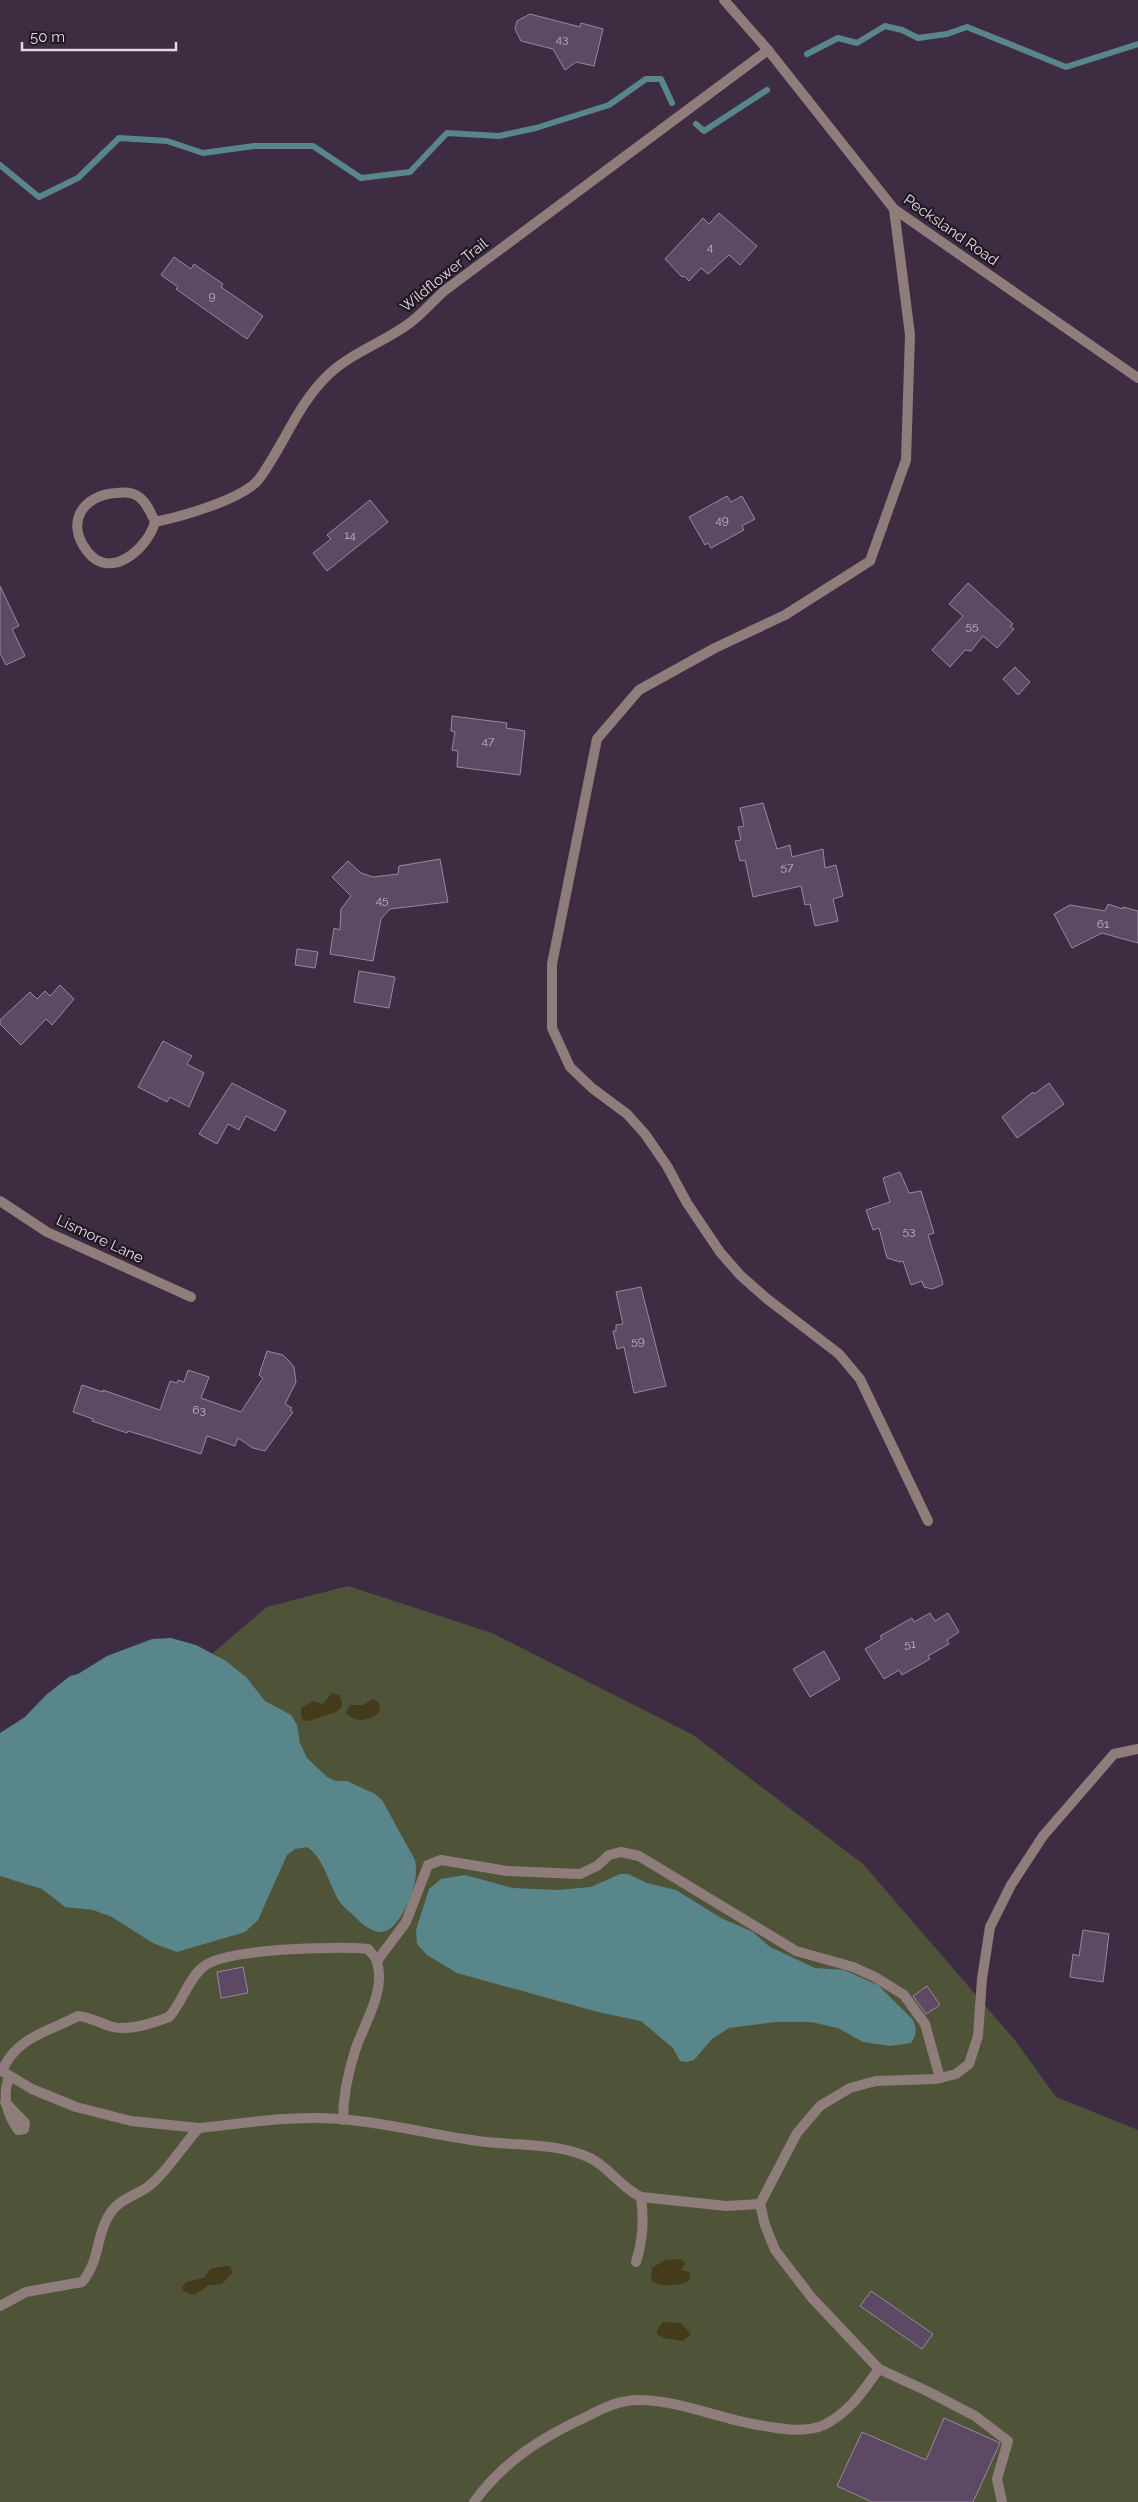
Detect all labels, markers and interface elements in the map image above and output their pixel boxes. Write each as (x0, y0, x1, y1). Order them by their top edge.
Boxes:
scale bar (22, 20, 176, 52)
text: 50 m (30, 28, 65, 46)
house number: 43 (556, 32, 568, 46)
street label: Pecksland Road (900, 191, 1002, 269)
street label: Wildflower Trail (397, 234, 492, 316)
house number: 4 (707, 240, 714, 254)
house number: 9 (208, 289, 216, 303)
house number: 49 (715, 513, 729, 527)
house number: 14 (344, 528, 356, 542)
house number: 55 (965, 619, 979, 633)
house number: 47 (482, 734, 495, 748)
house number: 57 (781, 860, 794, 874)
house number: 45 (375, 893, 389, 907)
house number: 61 (1097, 917, 1109, 931)
street label: Lismore Lane (54, 1211, 147, 1267)
house number: 53 (903, 1224, 915, 1238)
house number: 59 (631, 1334, 645, 1348)
house number: 63 (192, 1403, 206, 1417)
house number: 51 (904, 1637, 916, 1651)

